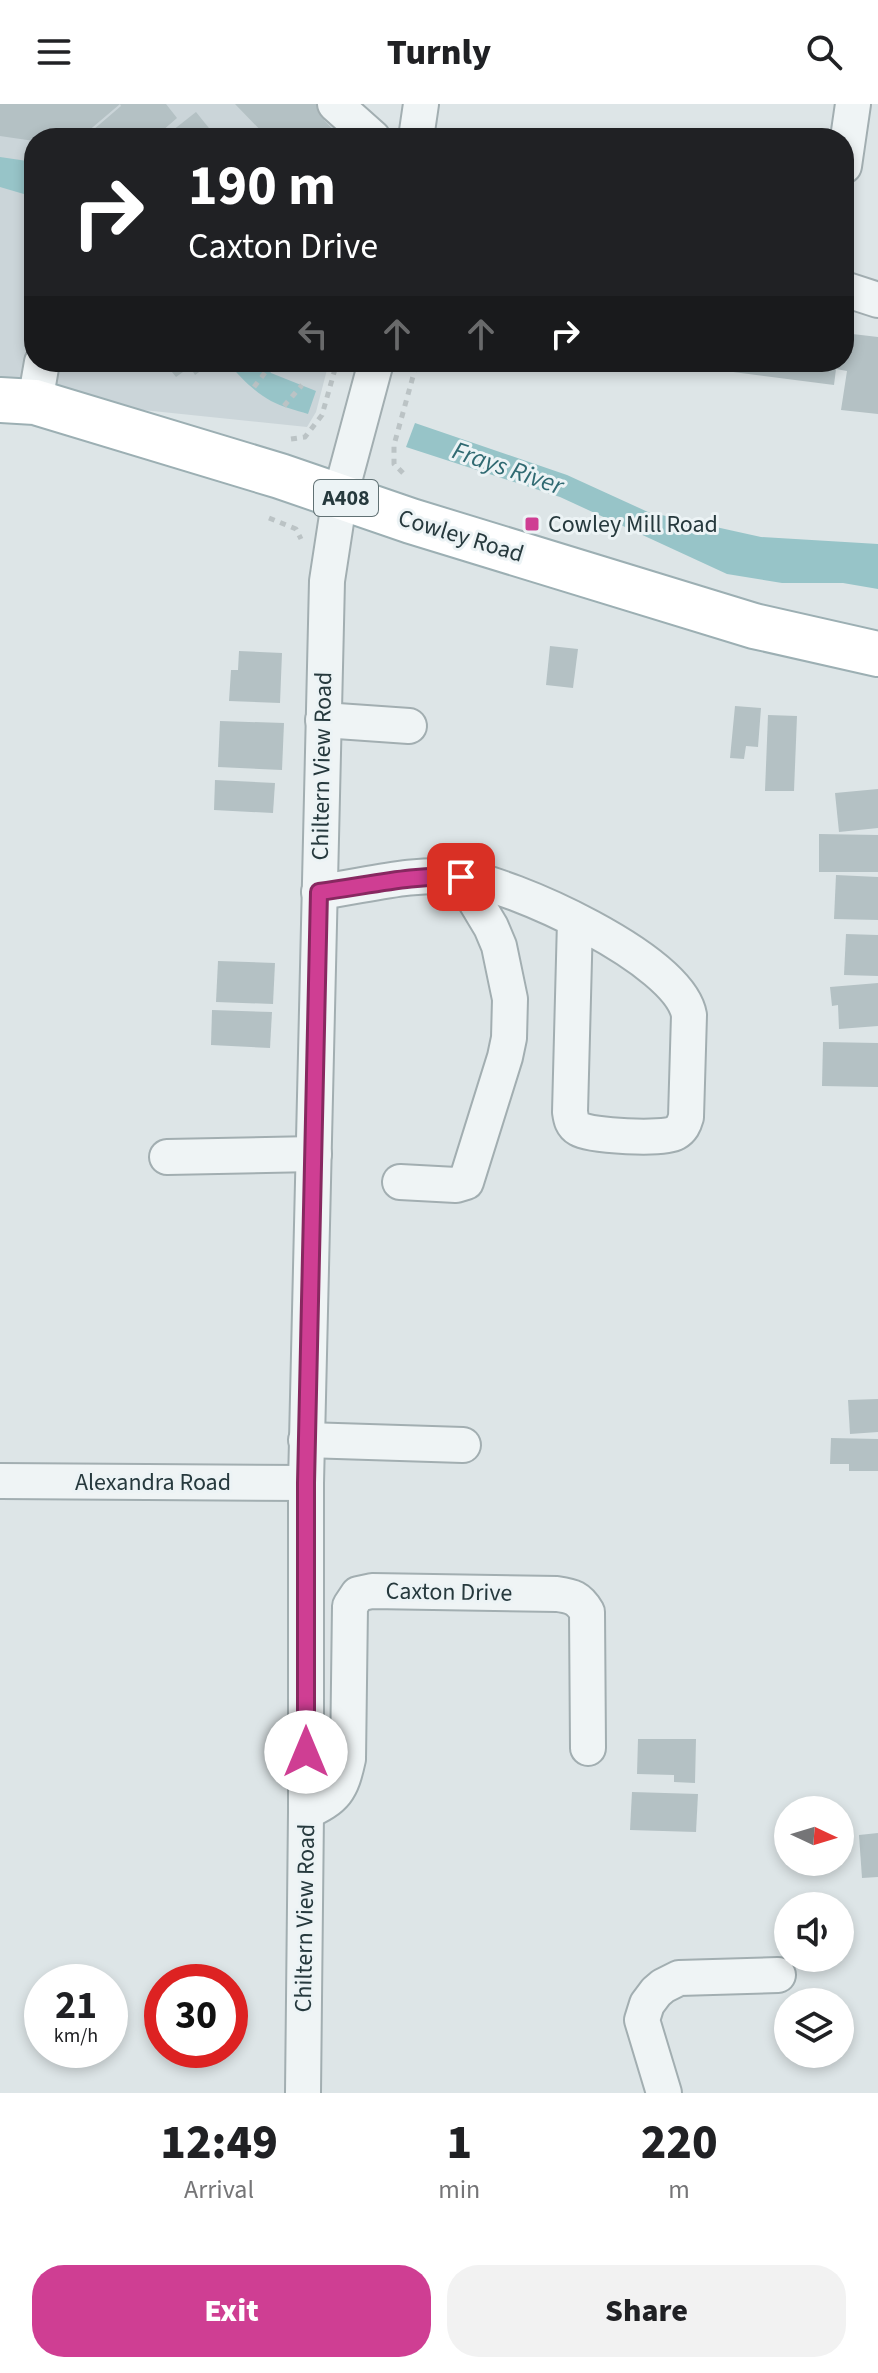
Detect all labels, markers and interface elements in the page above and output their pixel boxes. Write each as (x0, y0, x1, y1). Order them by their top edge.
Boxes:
text: Turnly (387, 27, 491, 78)
icon: menu (32, 30, 76, 74)
icon: search (802, 30, 846, 74)
text: 190 m (188, 147, 336, 226)
icon: right (56, 160, 160, 264)
text: Caxton Drive (188, 221, 378, 272)
icon: left (291, 312, 335, 356)
icon: ahead (375, 312, 419, 356)
icon: ahead (459, 312, 503, 356)
icon: right (543, 312, 587, 356)
water label: Frays River (448, 432, 570, 505)
road number: A408 (314, 480, 378, 516)
street label: Cowley Road (394, 500, 528, 572)
place label: Cowley Mill Road (548, 507, 718, 542)
marker: Cowley Mill Road (523, 515, 541, 533)
street label: Chiltern View Road (303, 671, 341, 861)
pin (427, 843, 495, 911)
icon: arrive (439, 855, 483, 899)
street label: Alexandra Road (75, 1465, 231, 1500)
street label: Caxton Drive (385, 1573, 513, 1611)
position arrow (264, 1710, 348, 1794)
north arrow (774, 1796, 854, 1876)
map controls (774, 1796, 854, 2068)
street label: Chiltern View Road (286, 1823, 324, 2013)
button: sound (774, 1892, 854, 1972)
speed limit sign: 30 (144, 1964, 248, 2068)
text: 21 (55, 1977, 97, 2034)
button: layers (774, 1988, 854, 2068)
text: km/h (54, 2022, 98, 2050)
text: 12:49 (160, 2109, 278, 2177)
text: 1 (446, 2109, 472, 2177)
text: 220 (641, 2109, 718, 2177)
text: Arrival (184, 2171, 254, 2208)
text: min (438, 2171, 480, 2208)
text: m (668, 2171, 690, 2208)
button: Exit (32, 2265, 431, 2357)
button: Share (447, 2265, 846, 2357)

